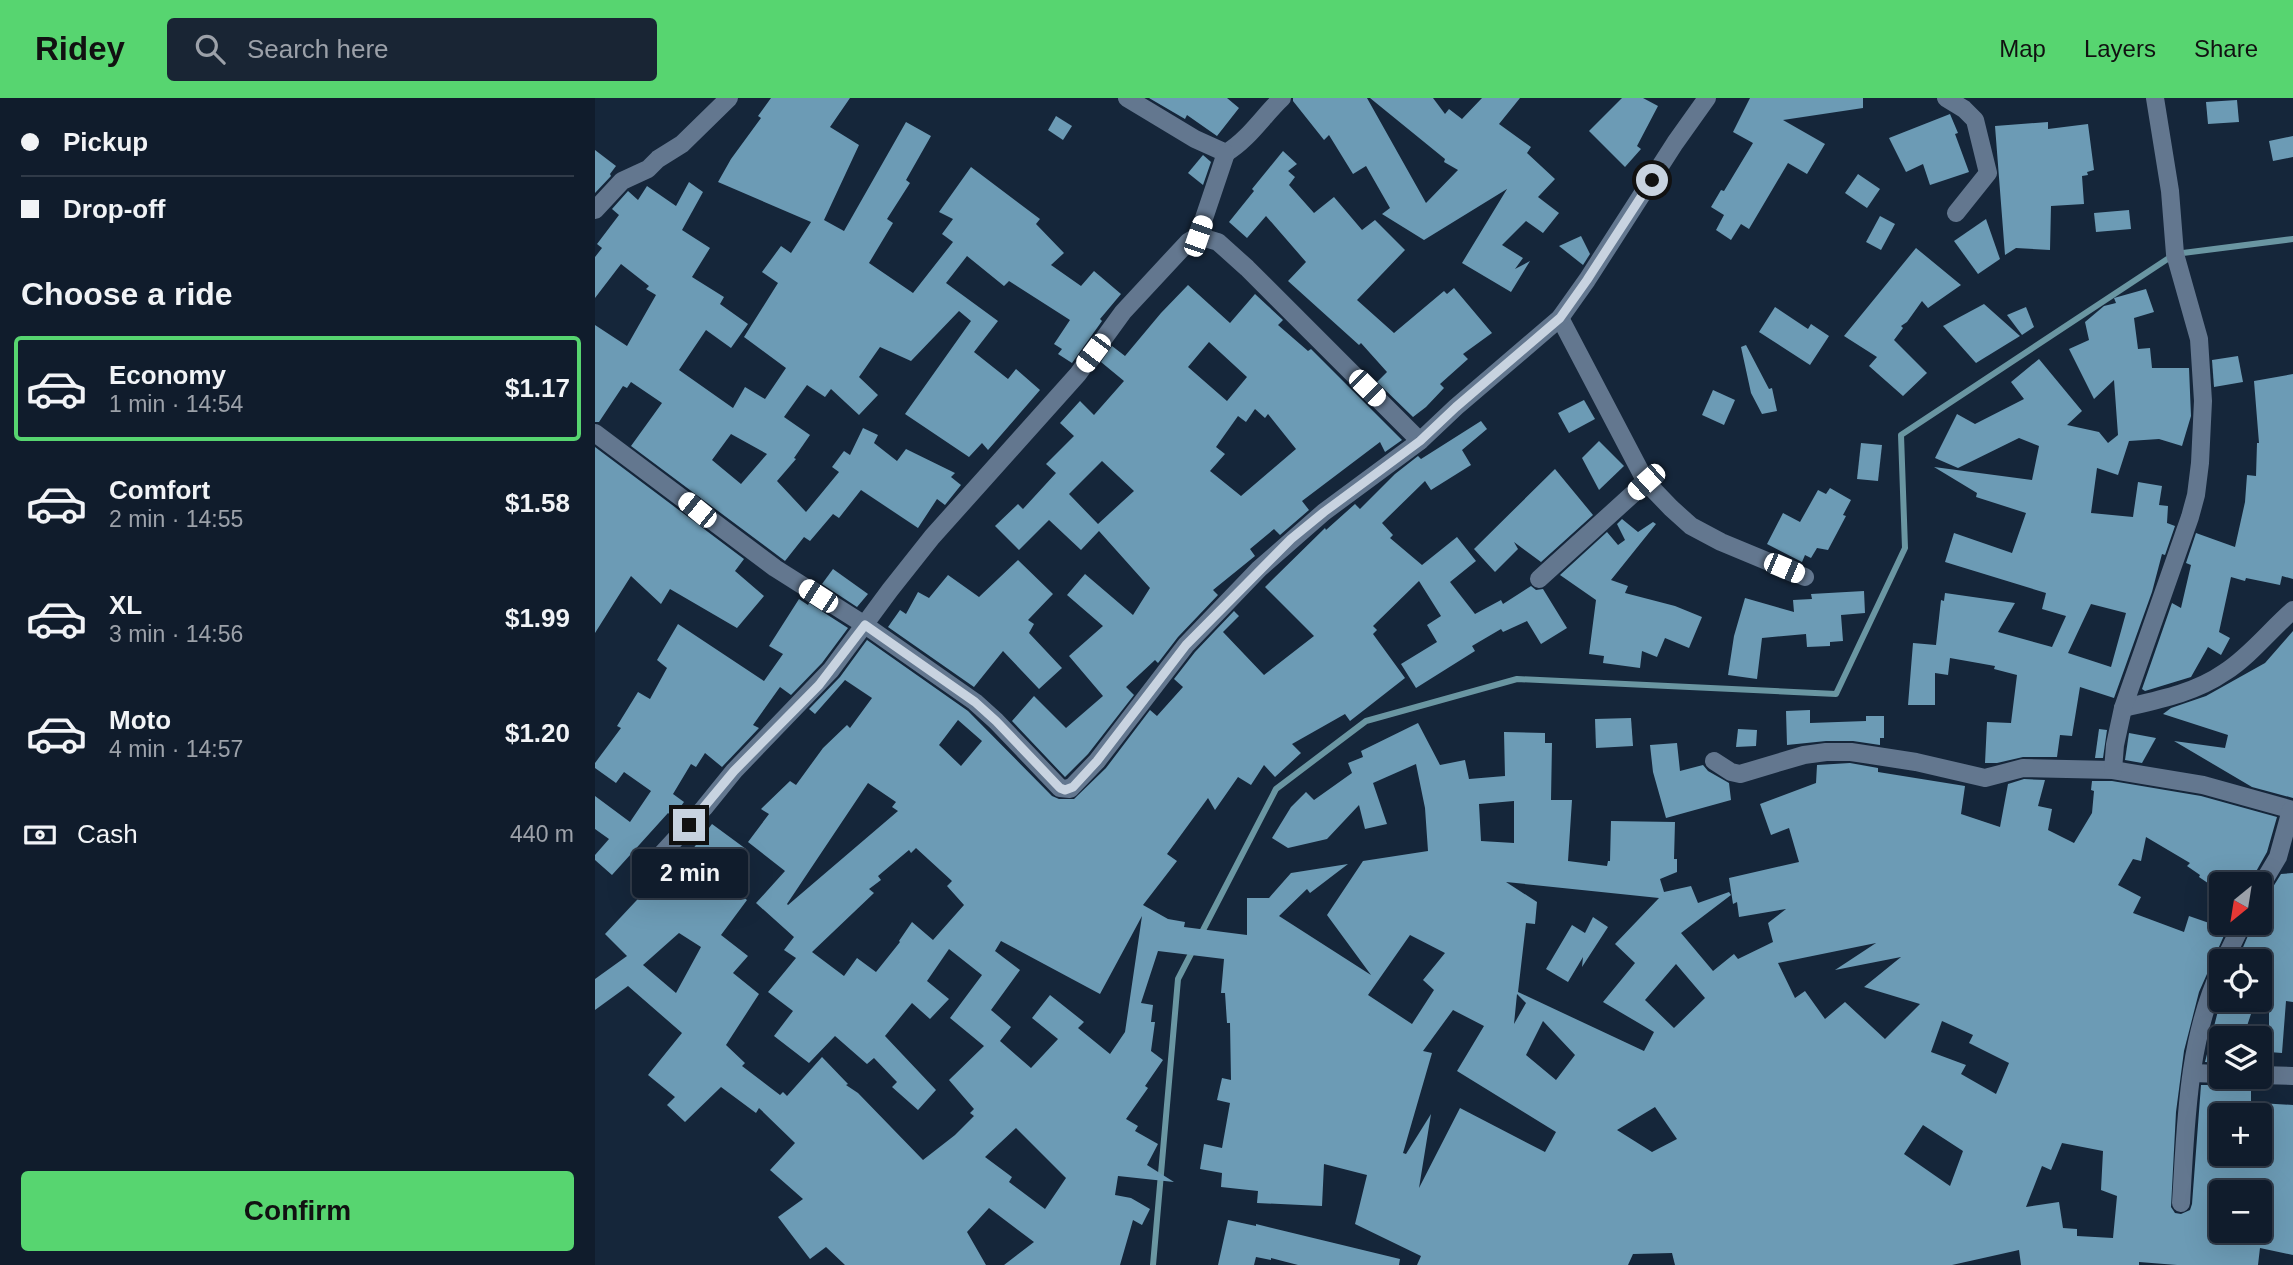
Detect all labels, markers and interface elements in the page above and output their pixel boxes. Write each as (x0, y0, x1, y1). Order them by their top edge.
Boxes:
search box (167, 18, 657, 81)
text: Ridey (35, 30, 125, 67)
icon: search (191, 30, 229, 68)
text: Search here (247, 34, 389, 64)
text: Map (1999, 35, 2046, 62)
text: Layers (2084, 35, 2156, 62)
text: Share (2194, 35, 2258, 62)
text: Pickup (63, 127, 148, 157)
route start (1636, 164, 1668, 196)
text: Drop-off (63, 194, 166, 224)
car (1182, 213, 1215, 259)
text: Choose a ride (21, 276, 233, 312)
car (1072, 330, 1115, 376)
icon: car (25, 357, 88, 420)
text: Economy (109, 360, 226, 390)
car (1345, 366, 1390, 410)
text: $1.17 (505, 373, 570, 403)
text: 1 min · 14:54 (109, 391, 243, 417)
car (1624, 460, 1669, 504)
icon: car (25, 472, 88, 535)
text: Comfort (109, 475, 210, 505)
text: $1.58 (505, 488, 570, 518)
car (675, 489, 720, 531)
text: 2 min · 14:55 (109, 506, 243, 532)
car (1761, 550, 1808, 586)
car (795, 576, 842, 616)
icon: car (25, 587, 88, 650)
text: XL (109, 590, 142, 620)
text: $1.99 (505, 603, 570, 633)
text: 3 min · 14:56 (109, 621, 243, 647)
icon: car (25, 702, 88, 765)
text: Moto (109, 705, 171, 735)
text: $1.20 (505, 718, 570, 748)
text: 4 min · 14:57 (109, 736, 243, 762)
route end (673, 809, 705, 841)
icon: cash (21, 816, 59, 854)
text: Cash (77, 819, 138, 849)
text: 440 m (510, 821, 574, 847)
callout: 2 min (631, 850, 747, 898)
text: 2 min (660, 860, 720, 886)
north arrow (2209, 872, 2271, 934)
map controls (2209, 872, 2272, 1243)
button: locate (2209, 949, 2272, 1012)
button: layers (2209, 1026, 2272, 1089)
button: + (2209, 1103, 2272, 1166)
button: Confirm (21, 1171, 574, 1251)
button: − (2209, 1180, 2272, 1243)

